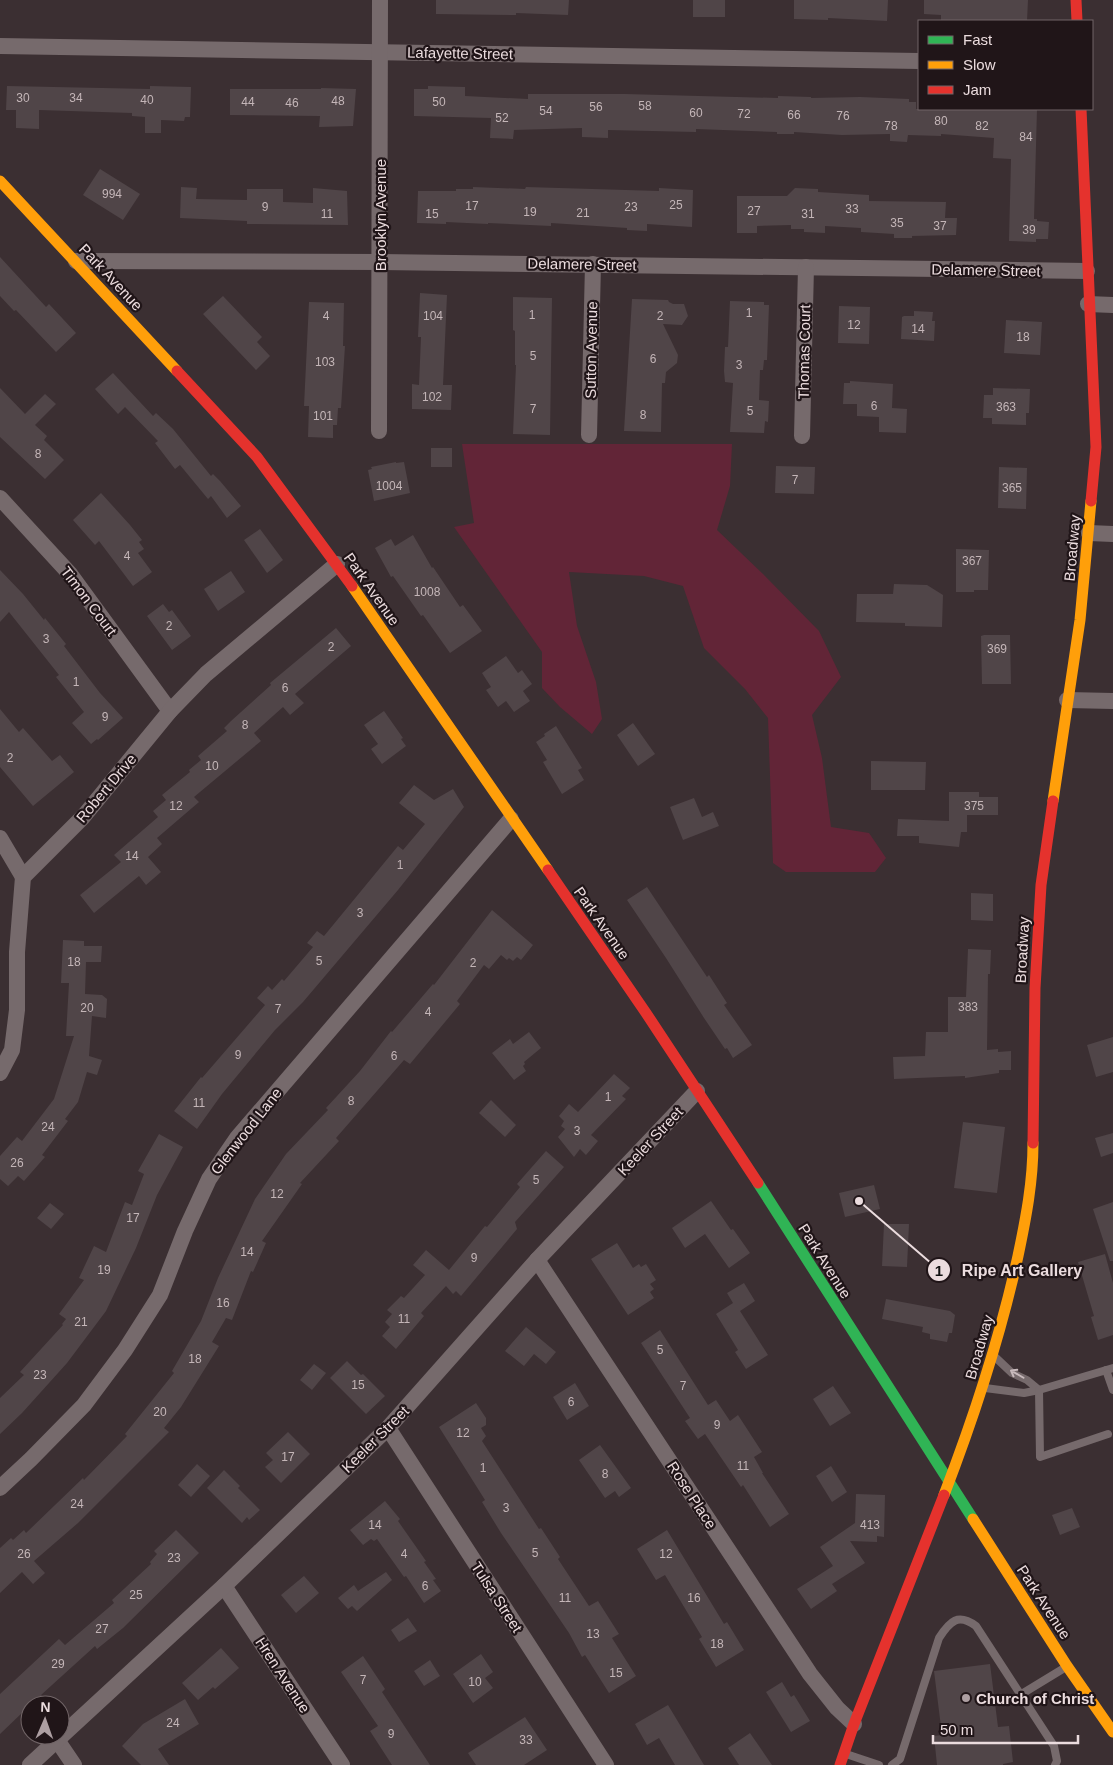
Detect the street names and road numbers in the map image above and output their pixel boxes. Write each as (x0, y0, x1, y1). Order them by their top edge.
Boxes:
street label: Lafayette Street (407, 44, 514, 62)
street label: Brooklyn Avenue (372, 159, 389, 271)
street label: Park Avenue (76, 240, 146, 314)
street label: Delamere Street (527, 255, 638, 273)
street label: Delamere Street (931, 261, 1042, 279)
street label: Sutton Avenue (582, 301, 600, 399)
street label: Thomas Court (795, 304, 813, 400)
street label: Broadway (1061, 514, 1083, 582)
street label: Park Avenue (341, 549, 403, 629)
street label: Timon Court (58, 563, 121, 640)
street label: Robert Drive (72, 750, 140, 826)
street label: Park Avenue (571, 883, 633, 963)
street label: Broadway (1012, 916, 1032, 984)
street label: Glenwood Lane (207, 1084, 285, 1178)
street label: Keeler Street (614, 1103, 687, 1179)
street label: Park Avenue (795, 1221, 855, 1301)
street label: Broadway (962, 1312, 997, 1381)
street label: Keeler Street (338, 1401, 413, 1476)
street label: Rose Place (664, 1458, 720, 1532)
street label: Tulsa Street (468, 1559, 526, 1636)
street label: Park Avenue (1014, 1562, 1074, 1642)
street label: Hren Avenue (252, 1634, 314, 1716)

